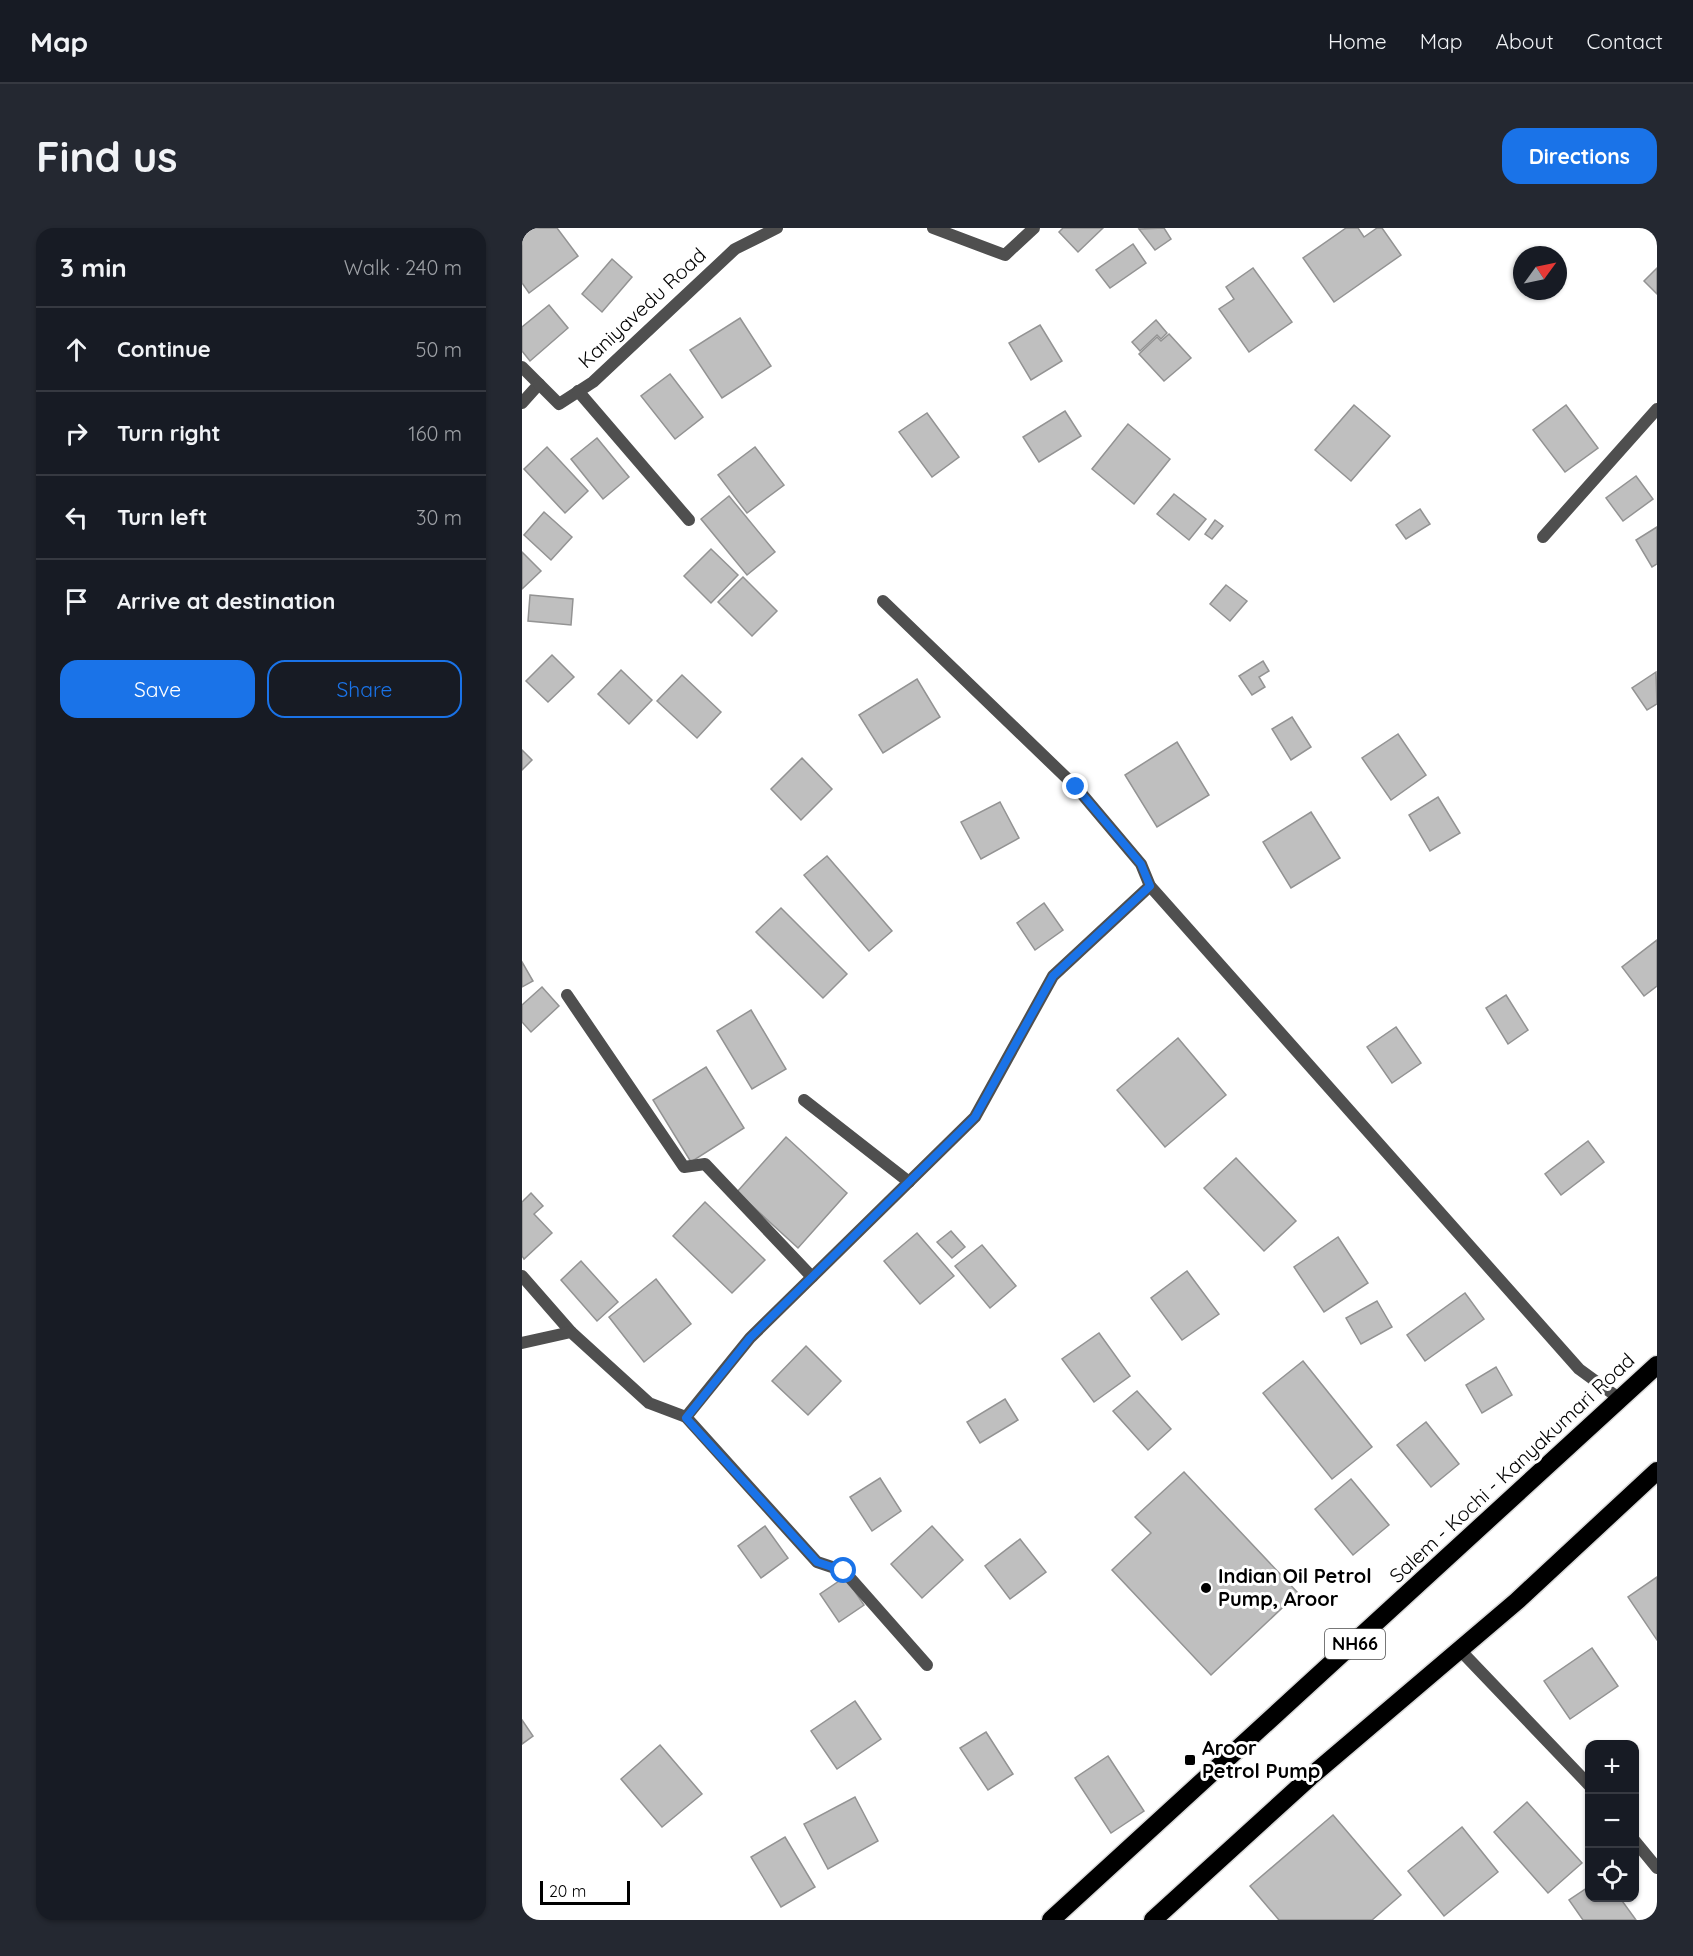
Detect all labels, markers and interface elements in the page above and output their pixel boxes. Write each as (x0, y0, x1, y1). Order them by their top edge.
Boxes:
text: Map (30, 24, 88, 59)
text: Home (1328, 28, 1387, 54)
text: Map (1420, 28, 1463, 54)
text: About (1496, 28, 1554, 54)
text: Contact (1587, 28, 1663, 54)
button: Directions (1502, 128, 1657, 184)
text: Find us (36, 130, 178, 183)
street label: Kaniyavedu Road (573, 242, 711, 373)
north arrow (1513, 246, 1567, 300)
text: 3 min (60, 251, 127, 284)
text: Walk · 240 m (344, 255, 462, 280)
icon: ahead (60, 333, 93, 366)
text: Continue (117, 335, 211, 363)
text: 50 m (416, 337, 462, 362)
icon: right (60, 417, 93, 450)
text: Turn right (117, 419, 221, 447)
text: 160 m (408, 421, 462, 446)
icon: left (60, 501, 93, 534)
text: Turn left (117, 503, 207, 531)
text: 30 m (416, 505, 462, 530)
icon: arrive (60, 585, 93, 618)
text: Arrive at destination (117, 587, 335, 615)
button: Save (60, 660, 255, 718)
button: Share (267, 660, 462, 718)
route end (1062, 773, 1088, 799)
street label: Salem - Kochi - Kanyakumari Road (1384, 1347, 1639, 1588)
route start (830, 1557, 856, 1583)
place label: Indian Oil Petrol Pump, Aroor (1218, 1563, 1372, 1611)
marker: Indian Oil Petrol Pump, Aroor (1199, 1581, 1213, 1595)
road number: NH66 (1325, 1629, 1385, 1659)
place label: Aroor Petrol Pump (1202, 1735, 1320, 1783)
map controls (1585, 1740, 1639, 1902)
button: + (1585, 1740, 1639, 1794)
marker: Aroor Petrol Pump (1183, 1753, 1197, 1767)
button: − (1585, 1794, 1639, 1848)
button: locate (1585, 1848, 1639, 1902)
scale bar (540, 1878, 630, 1906)
text: 20 m (549, 1881, 586, 1901)

